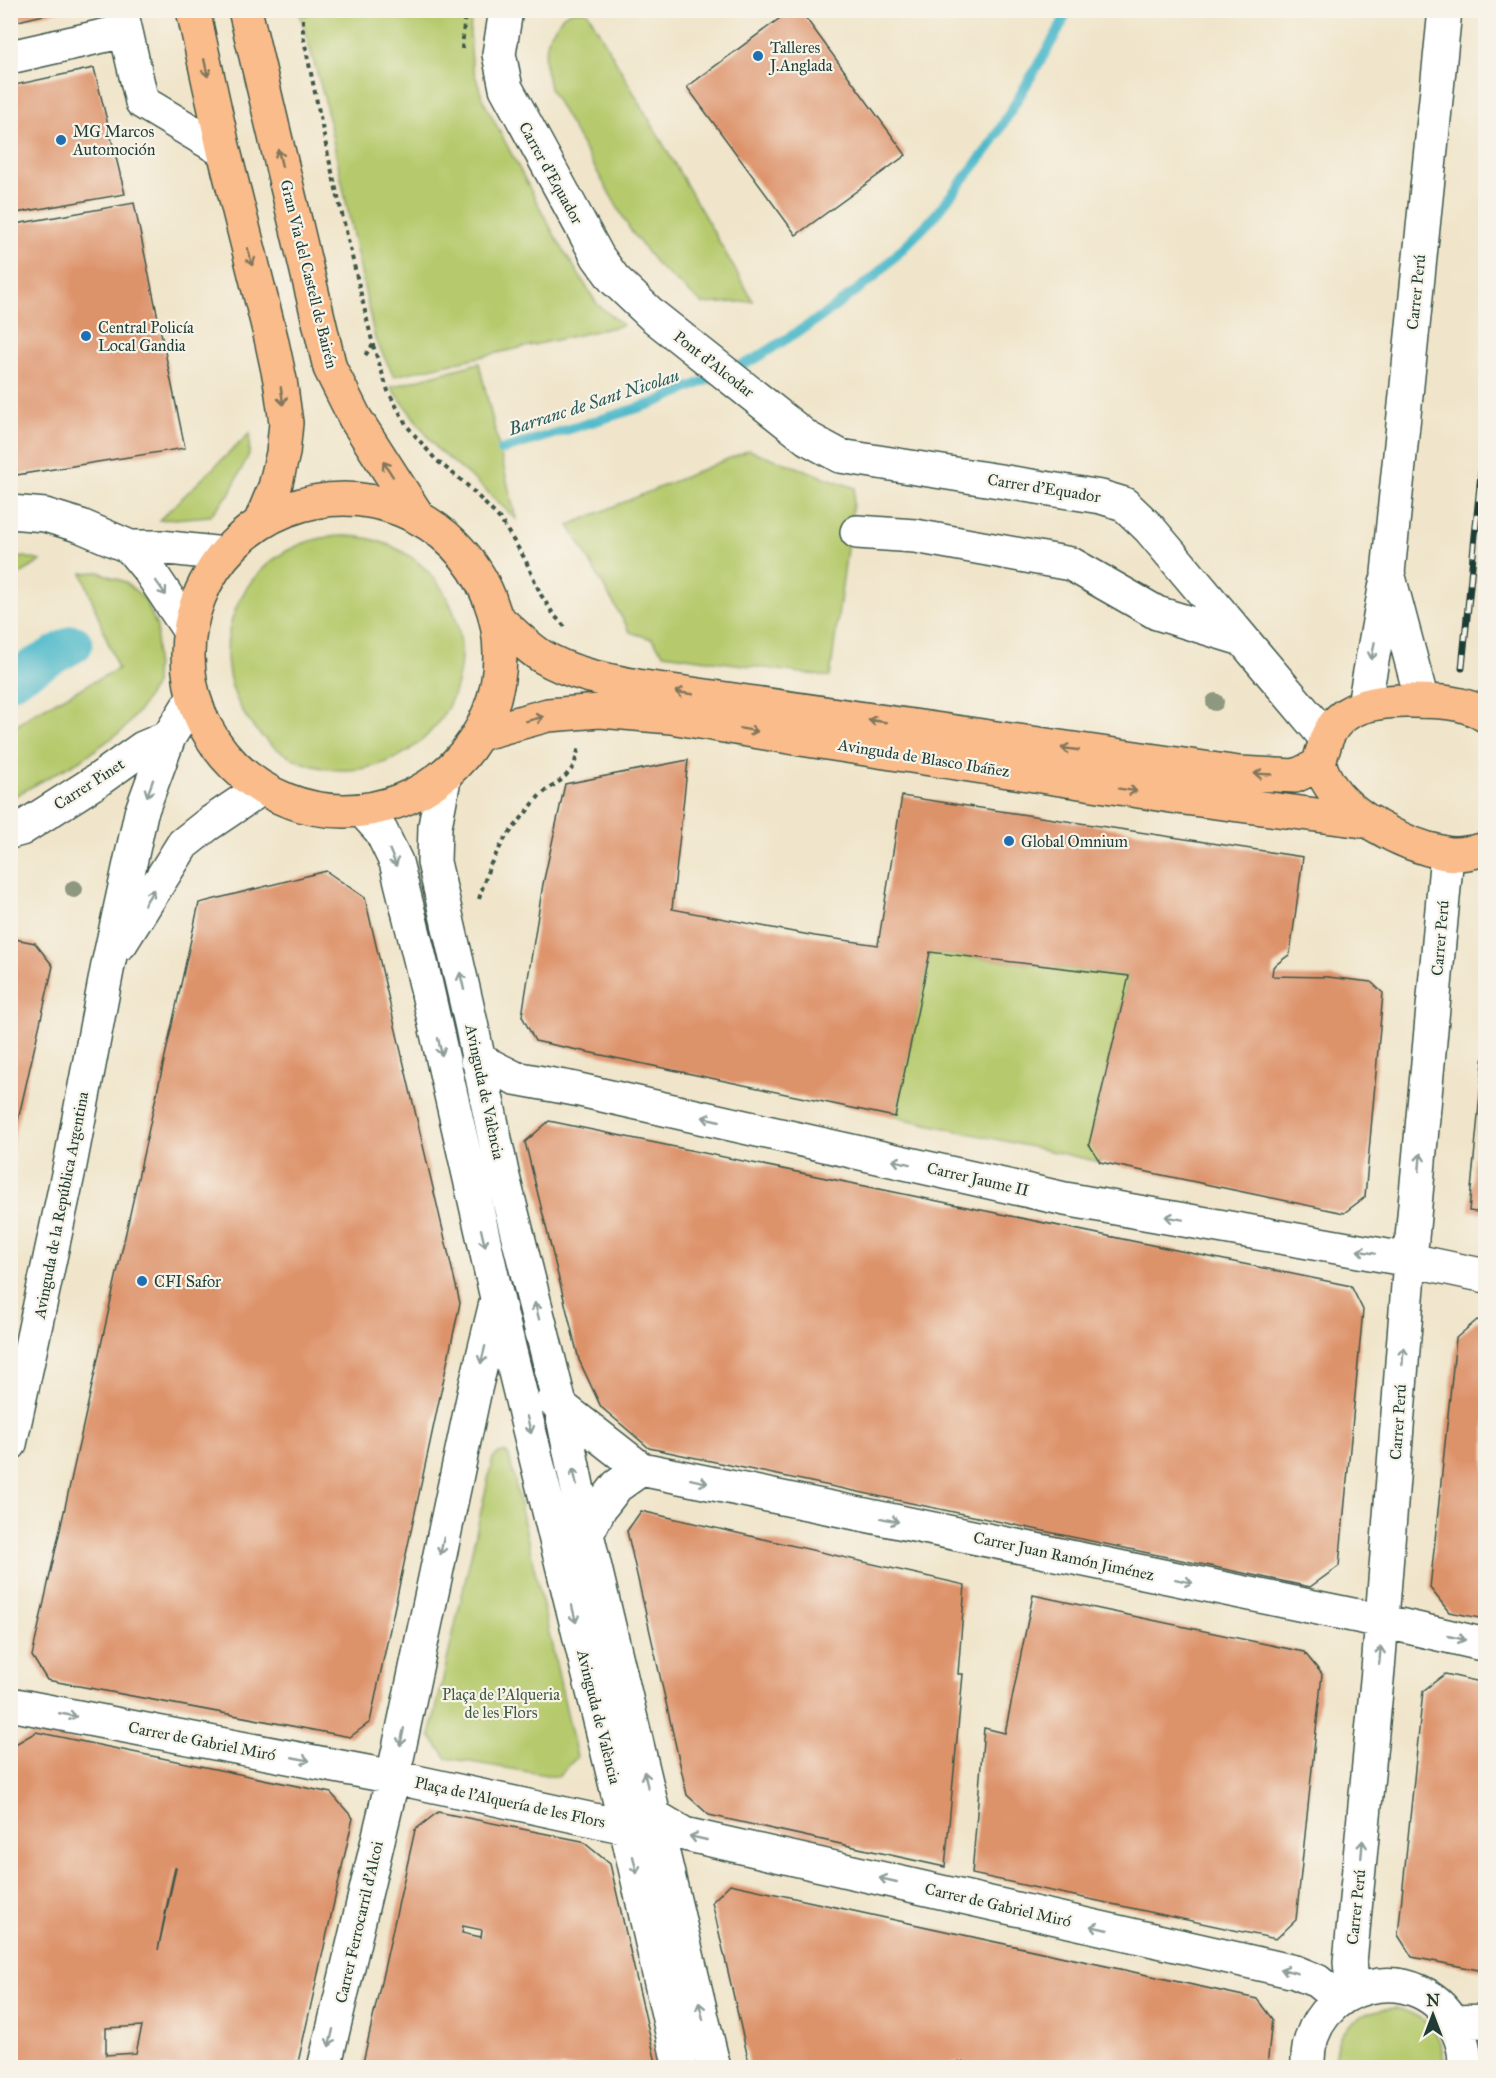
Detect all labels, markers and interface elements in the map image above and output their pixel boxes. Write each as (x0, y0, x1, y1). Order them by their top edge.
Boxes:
place label: Talleres J.Anglada (768, 38, 833, 76)
marker: Talleres J.Anglada (751, 49, 765, 63)
one-way arrow (200, 58, 212, 77)
street label: Carrer d'Equador (514, 118, 587, 228)
place label: MG Marcos Automoción (72, 122, 156, 159)
marker: MG Marcos Automoción (54, 133, 68, 147)
one-way arrow (274, 149, 286, 168)
street label: Gran Via del Castell de Bairén (276, 178, 342, 371)
one-way arrow (245, 248, 257, 267)
street label: Carrer Perú (1403, 253, 1429, 331)
place label: Central Policía Local Gandia (98, 318, 194, 355)
street label: Pont d'Alcodar (670, 327, 758, 401)
marker: Central Policía Local Gandia (79, 329, 93, 343)
water label: Barranc de Sant Nicolau (505, 364, 682, 440)
one-way arrow (277, 385, 288, 405)
one-way arrow (381, 461, 393, 478)
street label: Carrer d'Equador (986, 470, 1102, 507)
one-way arrow (155, 579, 167, 595)
one-way arrow (1368, 640, 1379, 660)
one-way arrow (675, 687, 694, 698)
one-way arrow (525, 712, 544, 724)
one-way arrow (868, 715, 887, 726)
one-way arrow (739, 725, 758, 736)
street label: Avinguda de Blasco Ibáñez (836, 735, 1012, 782)
one-way arrow (1061, 743, 1080, 754)
street label: Carrer Pinet (50, 754, 128, 814)
one-way arrow (1254, 769, 1274, 780)
one-way arrow (144, 778, 155, 797)
one-way arrow (1118, 784, 1138, 795)
place label: Global Omnium (1021, 832, 1129, 851)
marker: Global Omnium (1002, 834, 1016, 848)
one-way arrow (388, 849, 399, 867)
one-way arrow (143, 889, 155, 906)
street label: Carrer Perú (1427, 899, 1453, 977)
one-way arrow (455, 972, 467, 991)
street label: Avinguda de València (460, 1022, 509, 1162)
one-way arrow (435, 1037, 446, 1057)
street label: Avinguda de la República Argentina (29, 1090, 93, 1321)
one-way arrow (702, 1113, 721, 1125)
one-way arrow (1415, 1152, 1426, 1172)
one-way arrow (892, 1156, 911, 1167)
street label: Carrer Jaume II (925, 1158, 1031, 1201)
one-way arrow (1165, 1212, 1185, 1223)
one-way arrow (478, 1227, 489, 1247)
one-way arrow (1357, 1247, 1377, 1258)
place label: CFI Safor (154, 1272, 221, 1291)
marker: CFI Safor (135, 1274, 149, 1288)
one-way arrow (530, 1302, 542, 1321)
one-way arrow (477, 1346, 489, 1365)
one-way arrow (1397, 1347, 1408, 1366)
street label: Carrer Perú (1386, 1383, 1410, 1460)
one-way arrow (523, 1415, 535, 1434)
one-way arrow (569, 1467, 580, 1487)
one-way arrow (689, 1476, 708, 1487)
one-way arrow (880, 1515, 899, 1526)
street label: Carrer Juan Ramón Jiménez (972, 1528, 1157, 1586)
one-way arrow (436, 1536, 447, 1555)
one-way arrow (1173, 1576, 1193, 1587)
one-way arrow (568, 1605, 580, 1624)
one-way arrow (1446, 1633, 1466, 1644)
one-way arrow (1374, 1646, 1385, 1666)
street label: Avinguda de València (572, 1647, 625, 1787)
park label: Plaça de l'Alqueria de les Flors (442, 1685, 560, 1722)
one-way arrow (58, 1710, 77, 1721)
street label: Carrer de Gabriel Miró (127, 1717, 277, 1765)
one-way arrow (396, 1727, 407, 1746)
one-way arrow (290, 1754, 310, 1765)
one-way arrow (639, 1771, 651, 1790)
street label: Plaça de l'Alquería de les Flors (413, 1772, 607, 1833)
one-way arrow (689, 1831, 708, 1843)
street label: Carrer Ferrocarril d'Alcoi (331, 1838, 387, 2005)
one-way arrow (1357, 1840, 1368, 1860)
one-way arrow (630, 1855, 641, 1874)
street label: Carrer Perú (1343, 1868, 1369, 1946)
one-way arrow (879, 1874, 898, 1886)
street label: Carrer de Gabriel Miró (923, 1879, 1073, 1931)
one-way arrow (1090, 1921, 1109, 1933)
one-way arrow (1280, 1964, 1299, 1976)
north arrow (1403, 1985, 1463, 2045)
text: N (1426, 1991, 1440, 2010)
one-way arrow (694, 2001, 706, 2020)
one-way arrow (324, 2029, 336, 2048)

